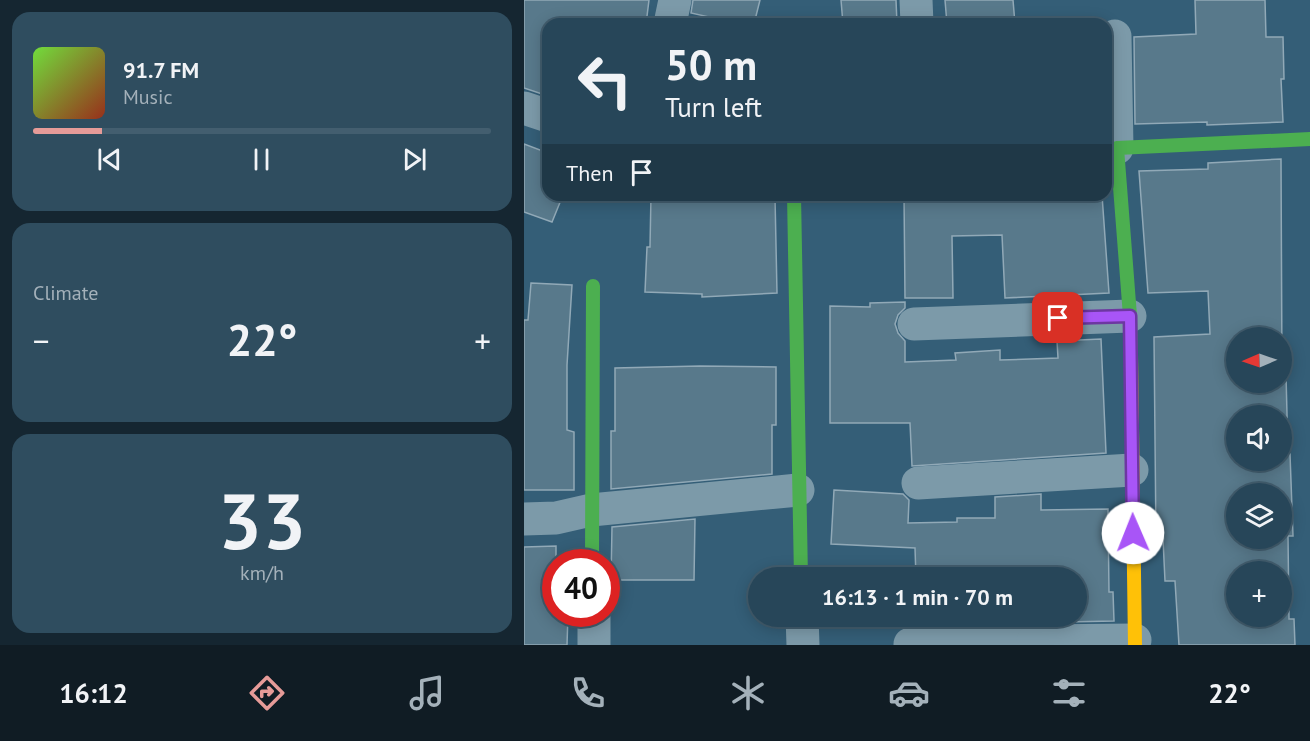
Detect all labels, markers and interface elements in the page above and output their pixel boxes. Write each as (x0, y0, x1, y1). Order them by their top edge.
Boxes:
text: 50 m (665, 37, 757, 92)
icon: left (566, 42, 644, 120)
text: 91.7 FM (123, 56, 199, 84)
text: Music (123, 84, 172, 110)
text: Turn left (665, 90, 762, 124)
icon: previous (93, 143, 126, 176)
icon: pause (245, 143, 278, 176)
icon: next (398, 143, 431, 176)
icon: arrive (625, 156, 658, 189)
text: Then (566, 159, 613, 187)
text: Climate (33, 280, 99, 306)
pin (1032, 292, 1083, 343)
icon: arrive (1041, 301, 1074, 334)
text: 22° (227, 310, 297, 368)
text: − (33, 319, 50, 362)
text: + (474, 319, 491, 362)
north arrow (1226, 327, 1292, 393)
map controls (1226, 327, 1292, 627)
button: sound (1226, 405, 1292, 471)
text: 33 (218, 470, 306, 571)
button: layers (1226, 483, 1292, 549)
position arrow (1101, 501, 1165, 565)
speed limit sign: 40 (542, 549, 620, 627)
text: km/h (240, 560, 284, 586)
button: + (1226, 561, 1292, 627)
text: 16:13 · 1 min · 70 m (822, 583, 1013, 611)
icon: directions (246, 672, 288, 714)
icon: music (406, 672, 448, 714)
icon: phone (567, 672, 609, 714)
icon: climate (727, 672, 769, 714)
icon: car (888, 672, 930, 714)
icon: filters (1048, 672, 1090, 714)
text: 16:12 (59, 676, 128, 710)
text: 22° (1208, 676, 1251, 710)

